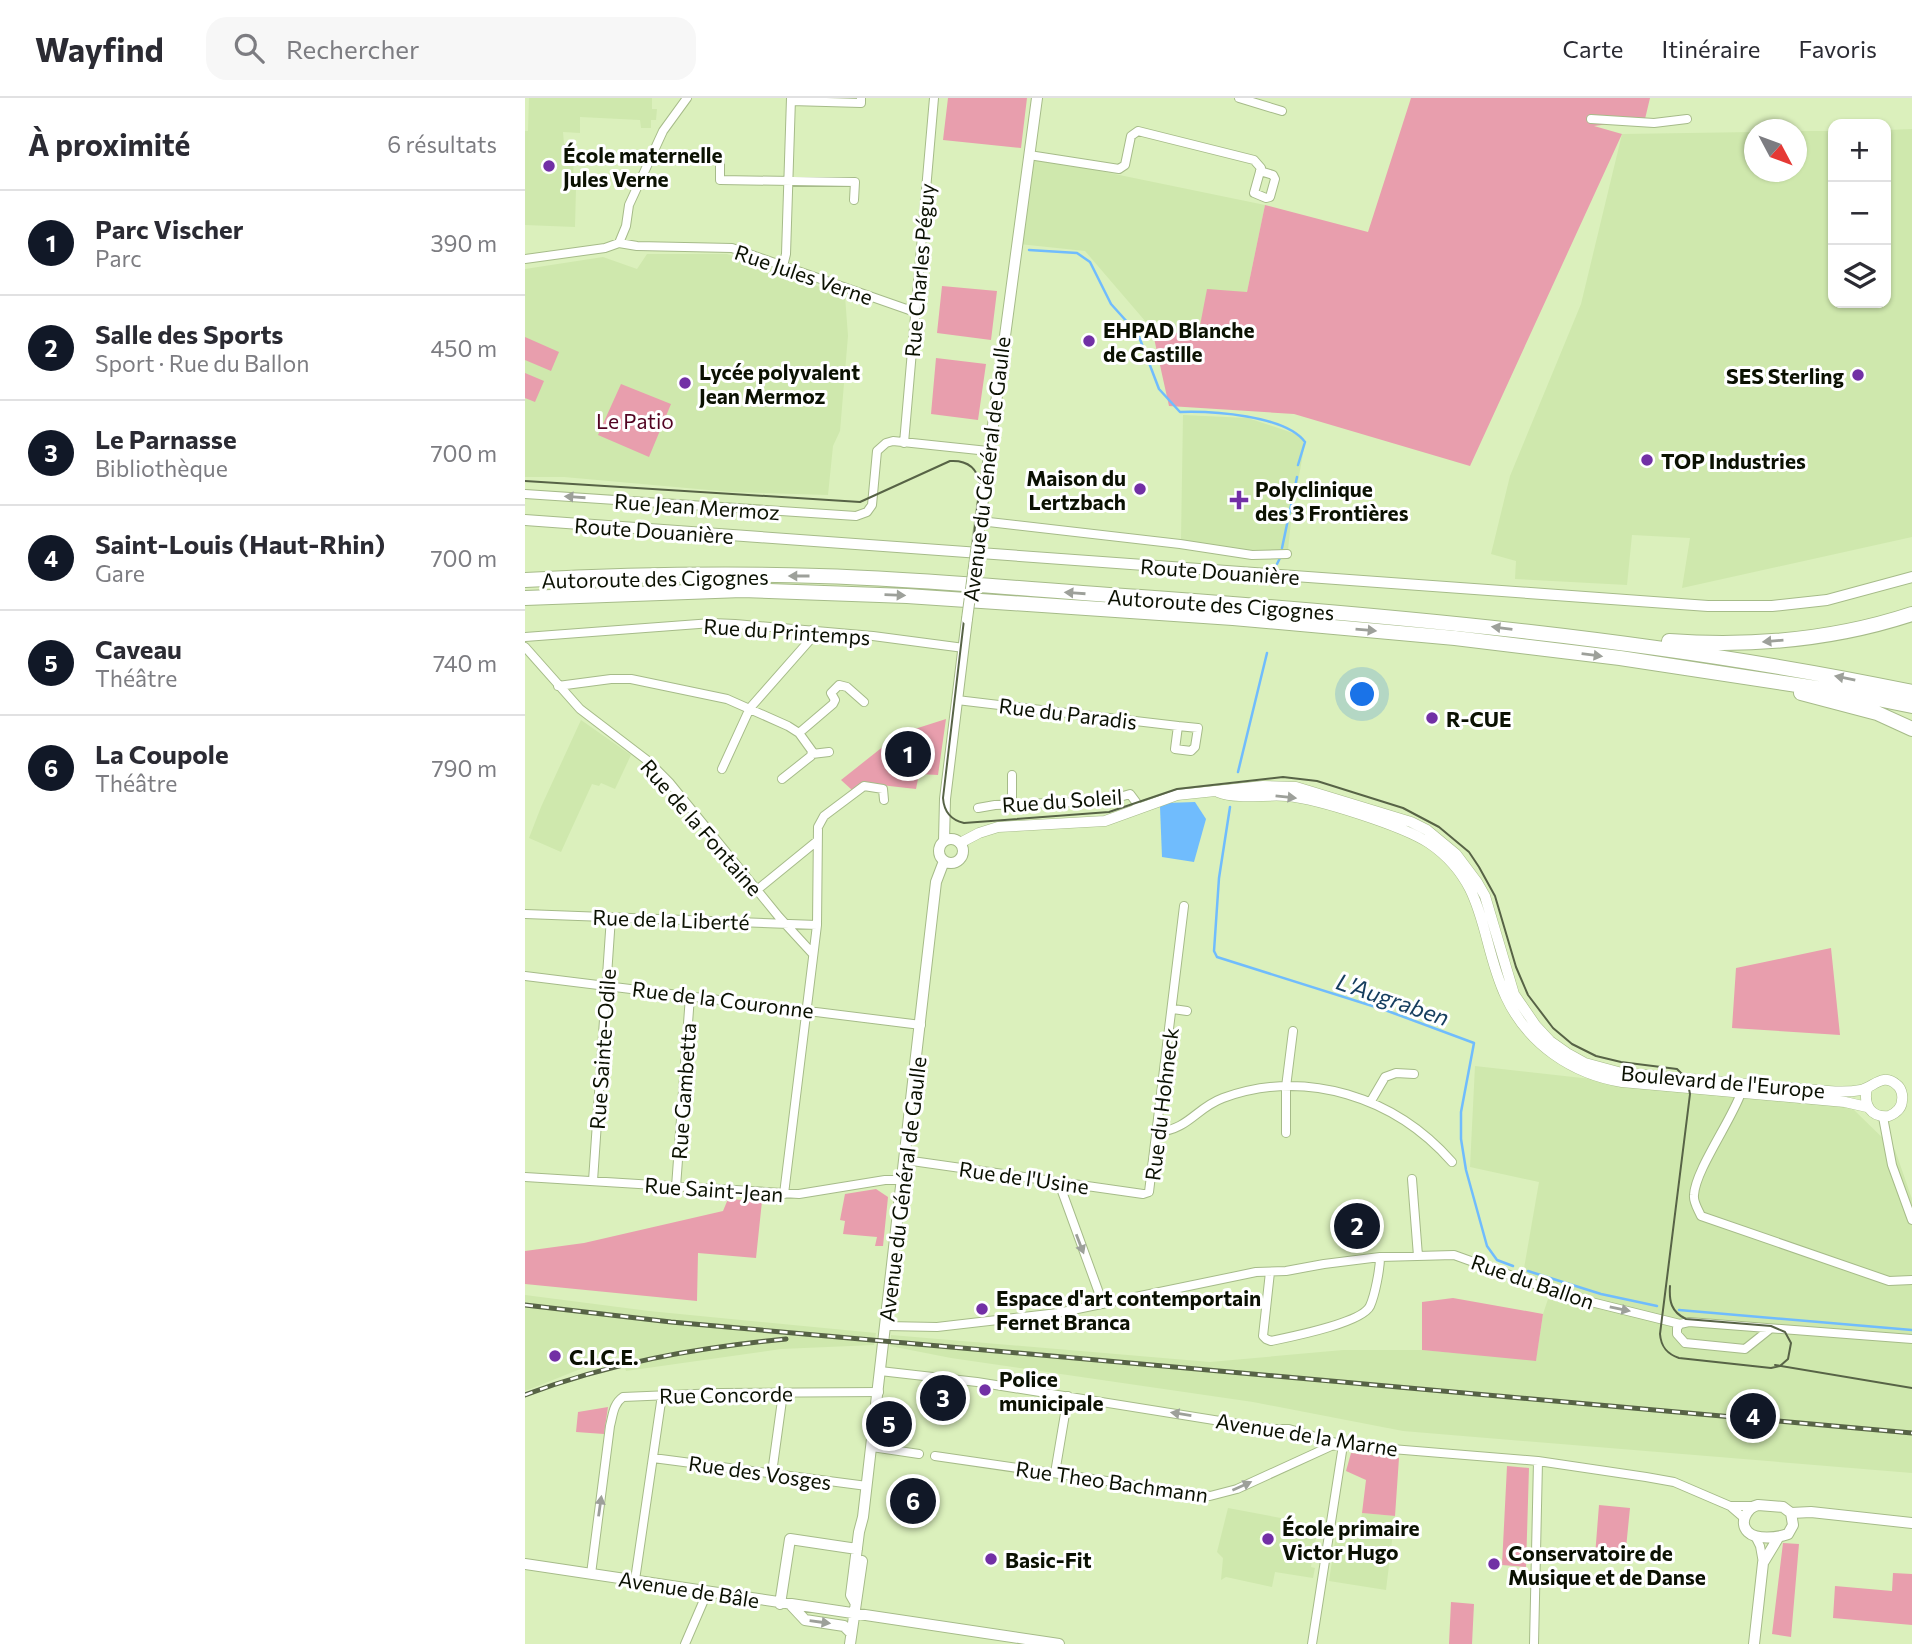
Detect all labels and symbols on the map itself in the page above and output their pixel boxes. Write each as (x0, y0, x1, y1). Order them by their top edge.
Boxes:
north arrow (1744, 119, 1807, 182)
place label: École maternelle Jules Verne (563, 142, 723, 191)
marker: École maternelle Jules Verne (541, 158, 557, 174)
street label: Rue Charles Péguy (899, 182, 939, 358)
street label: Rue Jules Verne (732, 239, 876, 309)
place label: EHPAD Blanche de Castille (1103, 317, 1254, 366)
marker: EHPAD Blanche de Castille (1081, 333, 1097, 349)
street label: Avenue du Général de Gaulle (957, 335, 1015, 603)
place label: Lycée polyvalent Jean Mermoz (699, 359, 860, 408)
place label: SES Sterling (1726, 363, 1844, 388)
marker: SES Sterling (1850, 367, 1866, 383)
marker: Lycée polyvalent Jean Mermoz (677, 375, 693, 391)
park label: Le Patio (596, 408, 674, 433)
place label: TOP Industries (1661, 448, 1806, 473)
marker: TOP Industries (1639, 452, 1655, 468)
place label: Maison du Lertzbach (1026, 465, 1126, 514)
place label: Polyclinique des 3 Frontières (1255, 476, 1409, 525)
marker: Maison du Lertzbach (1132, 481, 1148, 497)
street label: Rue Jean Mermoz (613, 488, 781, 524)
marker: Polyclinique des 3 Frontières (1229, 490, 1249, 510)
one-way arrow (564, 492, 586, 503)
street label: Route Douanière (574, 512, 734, 548)
street label: Route Douanière (1140, 553, 1300, 589)
street label: Autoroute des Cigognes (541, 564, 769, 592)
one-way arrow (788, 570, 810, 582)
street label: Autoroute des Cigognes (1107, 584, 1335, 624)
one-way arrow (1064, 587, 1086, 598)
one-way arrow (884, 590, 906, 601)
street label: Rue du Printemps (703, 613, 871, 649)
one-way arrow (1491, 623, 1513, 634)
one-way arrow (1355, 625, 1377, 636)
one-way arrow (1762, 636, 1784, 647)
one-way arrow (1581, 649, 1603, 660)
one-way arrow (1834, 672, 1856, 683)
your location (1345, 677, 1379, 711)
street label: Rue du Paradis (997, 692, 1139, 734)
place label: R-CUE (1446, 706, 1512, 731)
marker: R-CUE (1424, 710, 1440, 726)
pin: 1 (885, 728, 931, 780)
street label: Rue de la Fontaine (636, 754, 768, 900)
street label: Rue du Soleil (1001, 783, 1123, 817)
one-way arrow (1275, 791, 1297, 802)
street label: Rue de la Liberté (592, 904, 750, 934)
water label: L'Augraben (1333, 967, 1453, 1031)
street label: Rue Sainte-Odile (584, 968, 620, 1130)
street label: Rue de la Couronne (631, 975, 815, 1023)
street label: Rue Gambetta (666, 1022, 700, 1160)
street label: Rue du Hohneck (1139, 1026, 1183, 1182)
street label: Avenue du Général de Gaulle (873, 1055, 931, 1323)
street label: Boulevard de l'Europe (1620, 1060, 1826, 1102)
street label: Rue de l'Usine (957, 1156, 1091, 1198)
street label: Rue Saint-Jean (644, 1172, 784, 1206)
pin: 2 (1334, 1200, 1380, 1252)
one-way arrow (1075, 1234, 1086, 1255)
street label: Rue du Ballon (1468, 1248, 1598, 1314)
place label: Espace d'art contemportain Fernet Branca (996, 1285, 1261, 1334)
marker: Espace d'art contemportain Fernet Branca (974, 1301, 990, 1317)
one-way arrow (1609, 1303, 1631, 1314)
place label: C.I.C.E. (569, 1344, 639, 1369)
marker: C.I.C.E. (547, 1348, 563, 1364)
place label: Police municipale (999, 1366, 1104, 1415)
pin: 3 (920, 1372, 966, 1424)
street label: Rue Concorde (659, 1380, 793, 1408)
marker: Police municipale (977, 1382, 993, 1398)
pin: 4 (1730, 1390, 1776, 1442)
pin: 5 (866, 1398, 912, 1450)
street label: Avenue de la Marne (1214, 1407, 1400, 1461)
one-way arrow (1170, 1408, 1192, 1419)
street label: Rue des Vosges (687, 1450, 833, 1494)
street label: Rue Theo Bachmann (1014, 1455, 1210, 1507)
pin: 6 (890, 1475, 936, 1527)
one-way arrow (1232, 1480, 1253, 1491)
one-way arrow (595, 1495, 606, 1517)
place label: École primaire Victor Hugo (1282, 1515, 1420, 1564)
marker: École primaire Victor Hugo (1260, 1531, 1276, 1547)
place label: Conservatoire de Musique et de Danse (1508, 1540, 1706, 1589)
place label: Basic-Fit (1005, 1547, 1092, 1572)
marker: Basic-Fit (983, 1551, 999, 1567)
marker: Conservatoire de Musique et de Danse (1486, 1556, 1502, 1572)
street label: Avenue de Bâle (617, 1566, 761, 1612)
one-way arrow (809, 1617, 831, 1628)

